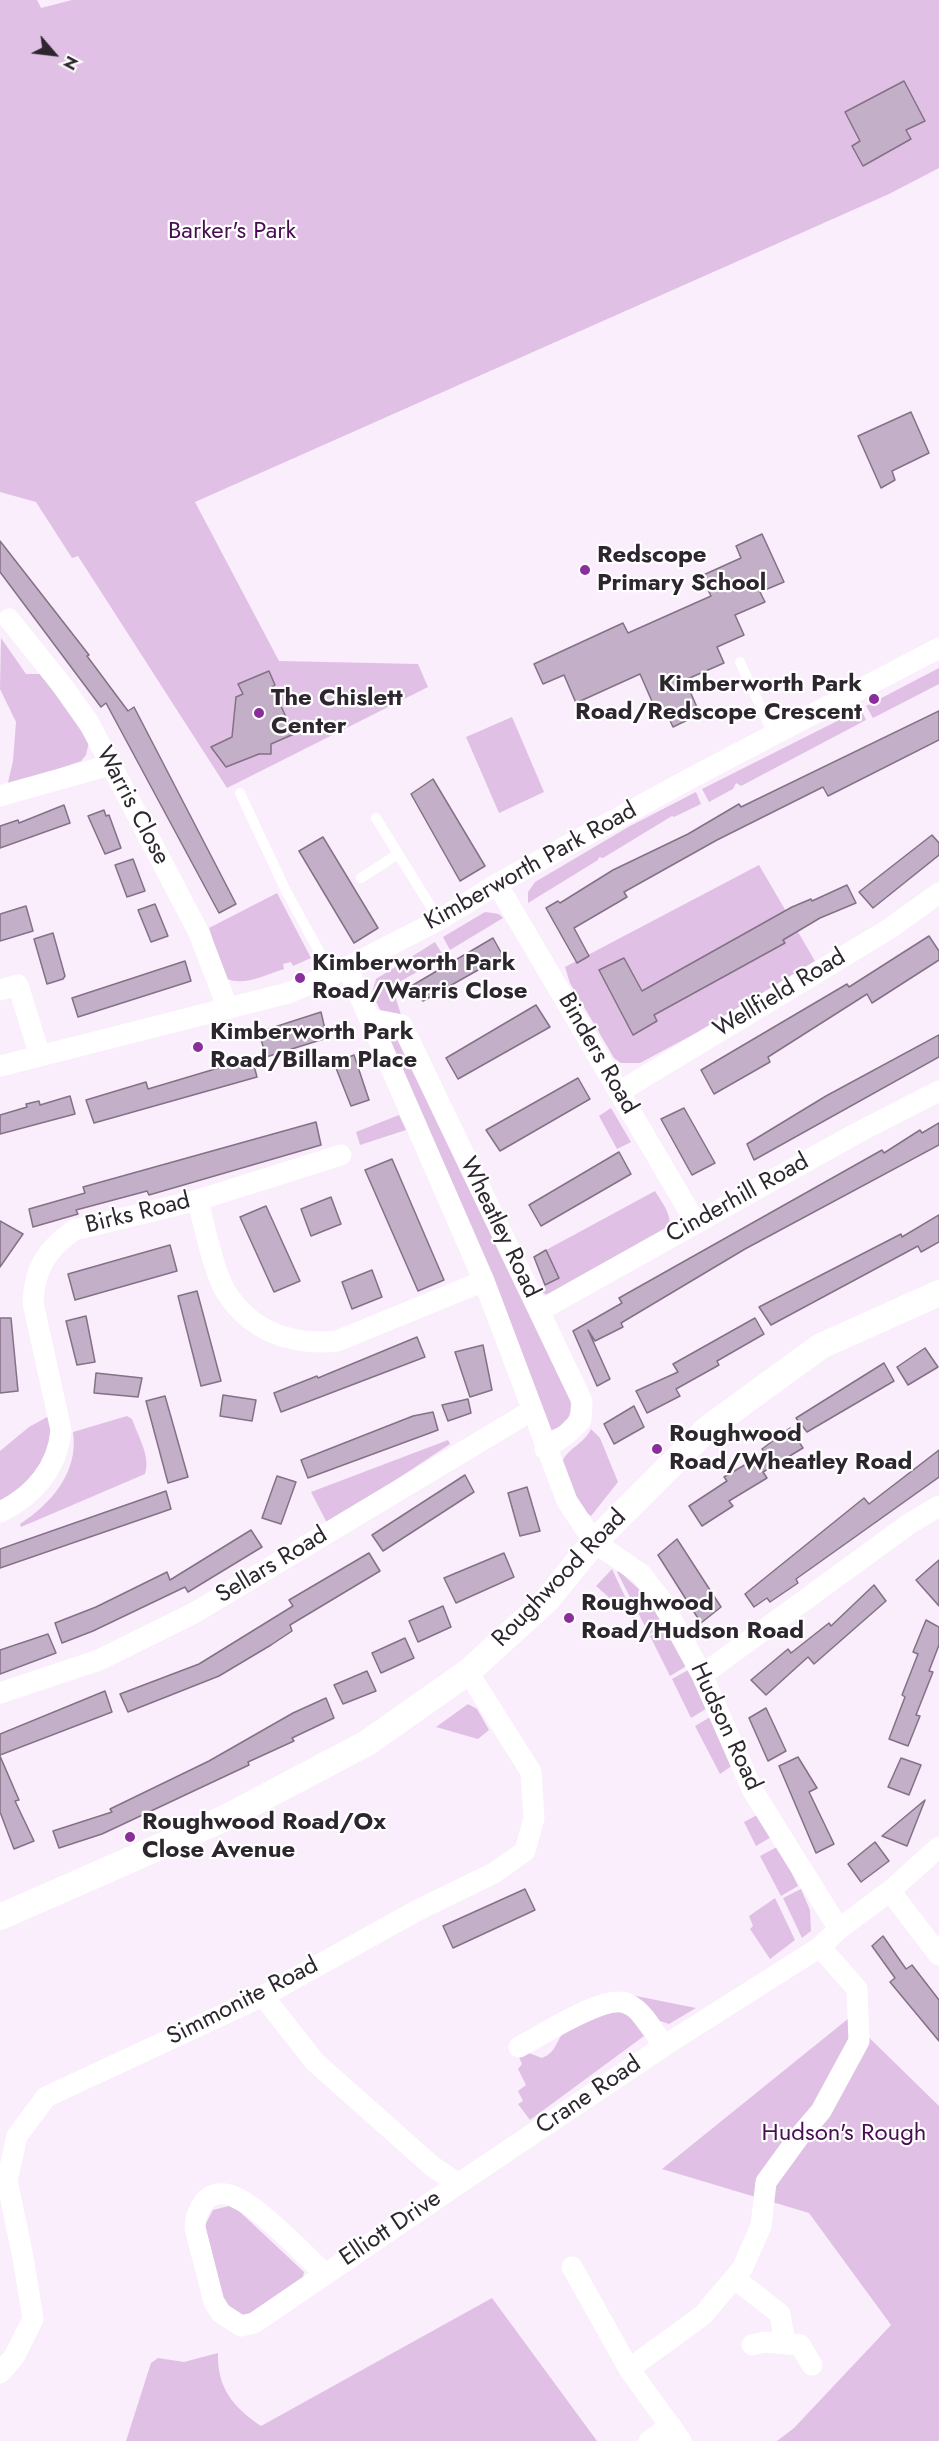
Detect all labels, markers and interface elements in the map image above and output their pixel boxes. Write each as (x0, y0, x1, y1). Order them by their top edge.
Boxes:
north arrow (24, 24, 84, 84)
text: N (57, 52, 83, 74)
park label: Barker's Park (168, 218, 296, 246)
place label: Redscope Primary School (597, 542, 766, 598)
marker: Redscope Primary School (578, 563, 592, 577)
place label: Kimberworth Park Road/Redscope Crescent (575, 671, 862, 727)
place label: The Chislett Center (271, 685, 403, 741)
marker: Kimberworth Park Road/Redscope Crescent (867, 692, 881, 706)
marker: The Chislett Center (252, 706, 266, 720)
street label: Warris Close (89, 742, 175, 870)
street label: Kimberworth Park Road (420, 797, 642, 937)
street label: Wellfield Road (709, 943, 851, 1045)
place label: Kimberworth Park Road/Warris Close (312, 950, 527, 1006)
marker: Kimberworth Park Road/Warris Close (293, 971, 307, 985)
street label: Binders Road (551, 988, 643, 1120)
place label: Kimberworth Park Road/Billam Place (210, 1019, 417, 1075)
marker: Kimberworth Park Road/Billam Place (191, 1040, 205, 1054)
street label: Cinderhill Road (662, 1148, 814, 1250)
street label: Wheatley Road (453, 1153, 545, 1303)
street label: Birks Road (83, 1187, 193, 1241)
place label: Roughwood Road/Wheatley Road (669, 1421, 912, 1477)
marker: Roughwood Road/Wheatley Road (650, 1442, 664, 1456)
street label: Roughwood Road (487, 1504, 633, 1654)
street label: Sellars Road (211, 1521, 333, 1611)
place label: Roughwood Road/Hudson Road (581, 1590, 804, 1646)
marker: Roughwood Road/Hudson Road (562, 1611, 576, 1625)
street label: Hudson Road (683, 1658, 767, 1796)
place label: Roughwood Road/Ox Close Avenue (142, 1809, 386, 1865)
marker: Roughwood Road/Ox Close Avenue (123, 1830, 137, 1844)
street label: Simmonite Road (163, 1952, 323, 2052)
street label: Crane Road (531, 2050, 647, 2142)
park label: Hudson's Rough (762, 2120, 926, 2148)
street label: Elliott Drive (335, 2185, 447, 2273)

